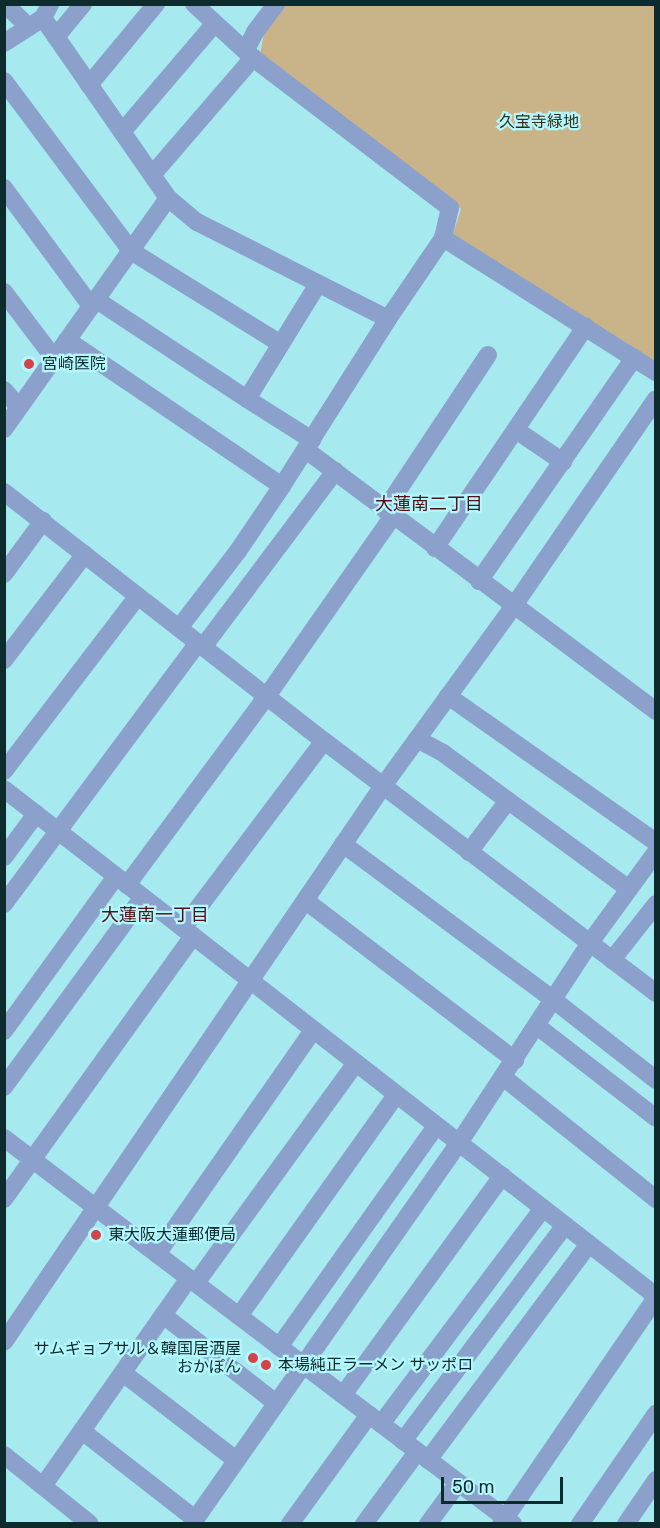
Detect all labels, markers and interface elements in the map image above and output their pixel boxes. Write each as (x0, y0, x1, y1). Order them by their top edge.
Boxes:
park label: 久宝寺緑地 (499, 112, 579, 132)
place label: 宮崎医院 (42, 354, 106, 374)
marker: 宮崎医院 (20, 355, 38, 373)
district label: 大蓮南二丁目 (375, 493, 483, 515)
district label: 大蓮南一丁目 (101, 904, 209, 926)
place label: 東大阪大蓮郵便局 (108, 1225, 236, 1245)
marker: 東大阪大蓮郵便局 (89, 1228, 103, 1242)
place label: サムギョプサル＆韓国居酒屋 おかぽん (33, 1339, 241, 1377)
marker: サムギョプサル＆韓国居酒屋 おかぽん (246, 1351, 260, 1365)
place label: 本場純正ラーメン サッポロ (278, 1355, 474, 1375)
marker: 本場純正ラーメン サッポロ (259, 1358, 273, 1372)
scale bar (444, 1465, 566, 1503)
text: 50 m (452, 1476, 495, 1498)

